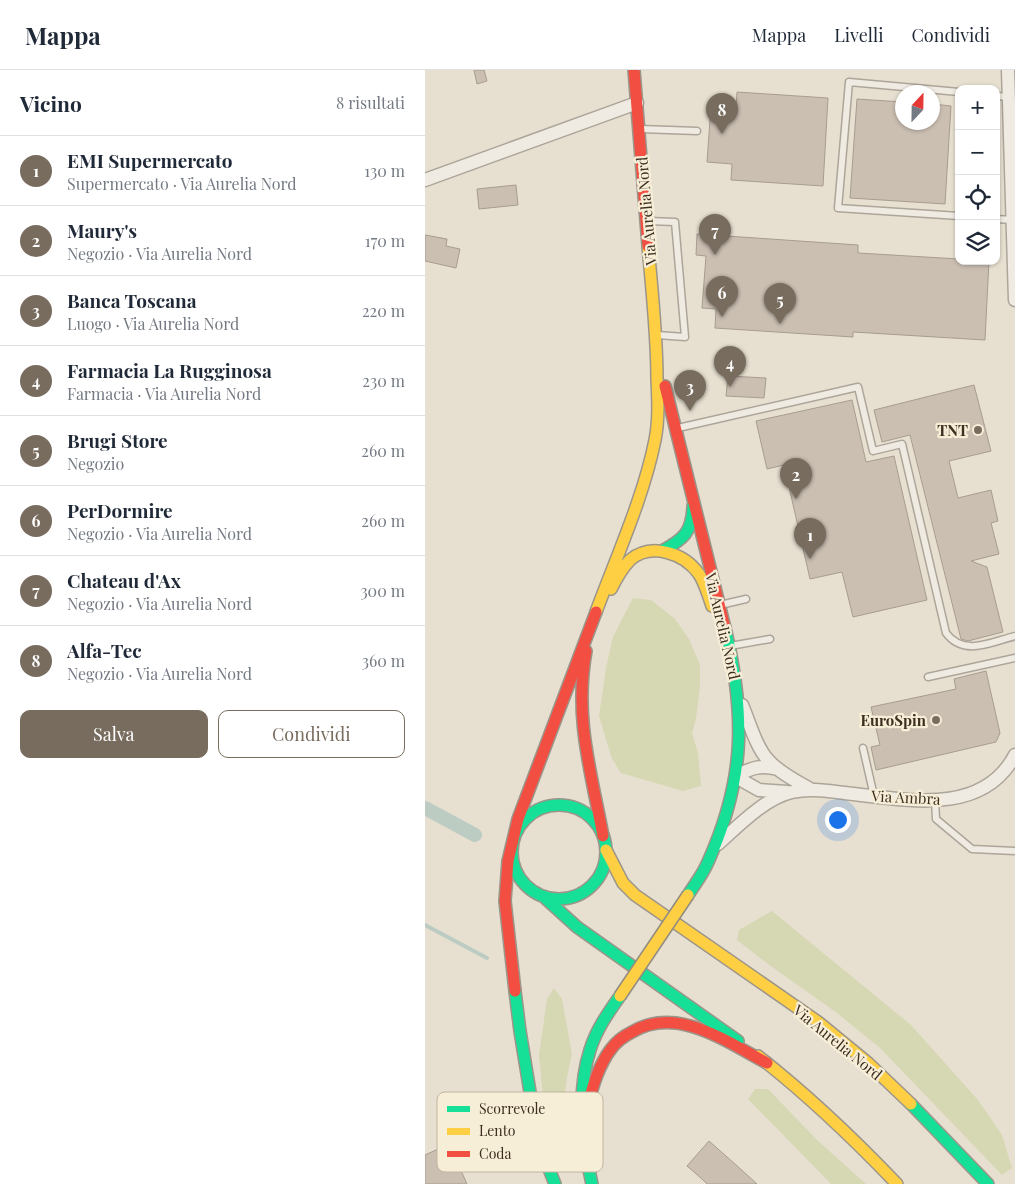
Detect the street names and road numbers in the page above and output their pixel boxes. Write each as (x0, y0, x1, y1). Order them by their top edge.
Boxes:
street label: Via Aurelia Nord (631, 156, 661, 267)
street label: Via Aurelia Nord (701, 570, 745, 682)
street label: Via Ambra (870, 785, 942, 809)
street label: Via Aurelia Nord (789, 999, 887, 1084)

